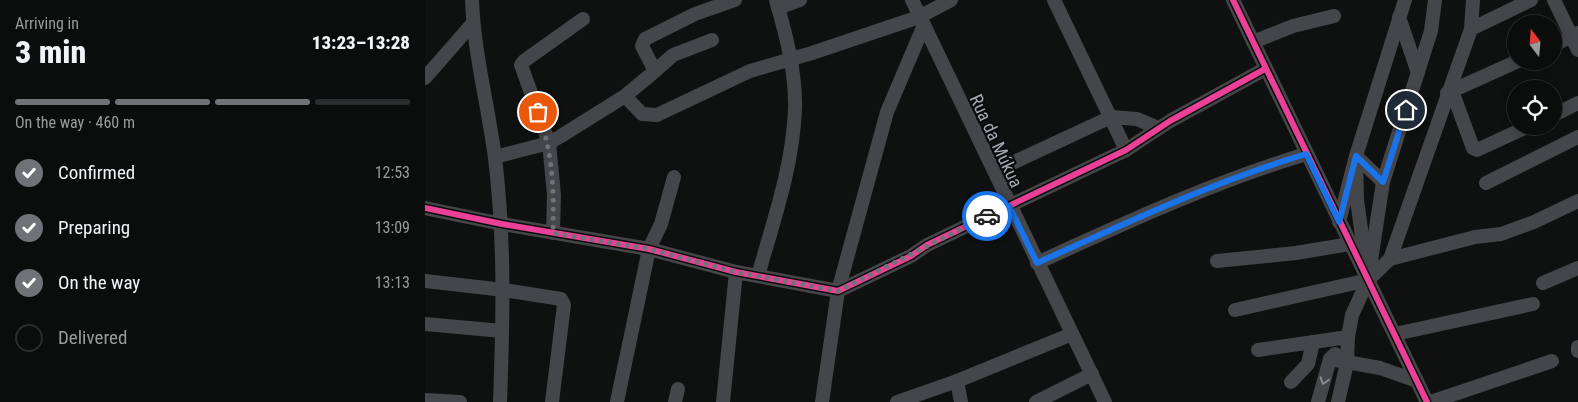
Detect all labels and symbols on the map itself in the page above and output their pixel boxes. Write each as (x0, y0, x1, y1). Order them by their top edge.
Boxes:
north arrow (1507, 15, 1563, 70)
pin (1385, 89, 1427, 131)
pin (517, 91, 559, 133)
street label: Rua da Múkua (966, 91, 1027, 191)
courier (962, 191, 1012, 241)
one-way arrow (1320, 376, 1330, 384)

